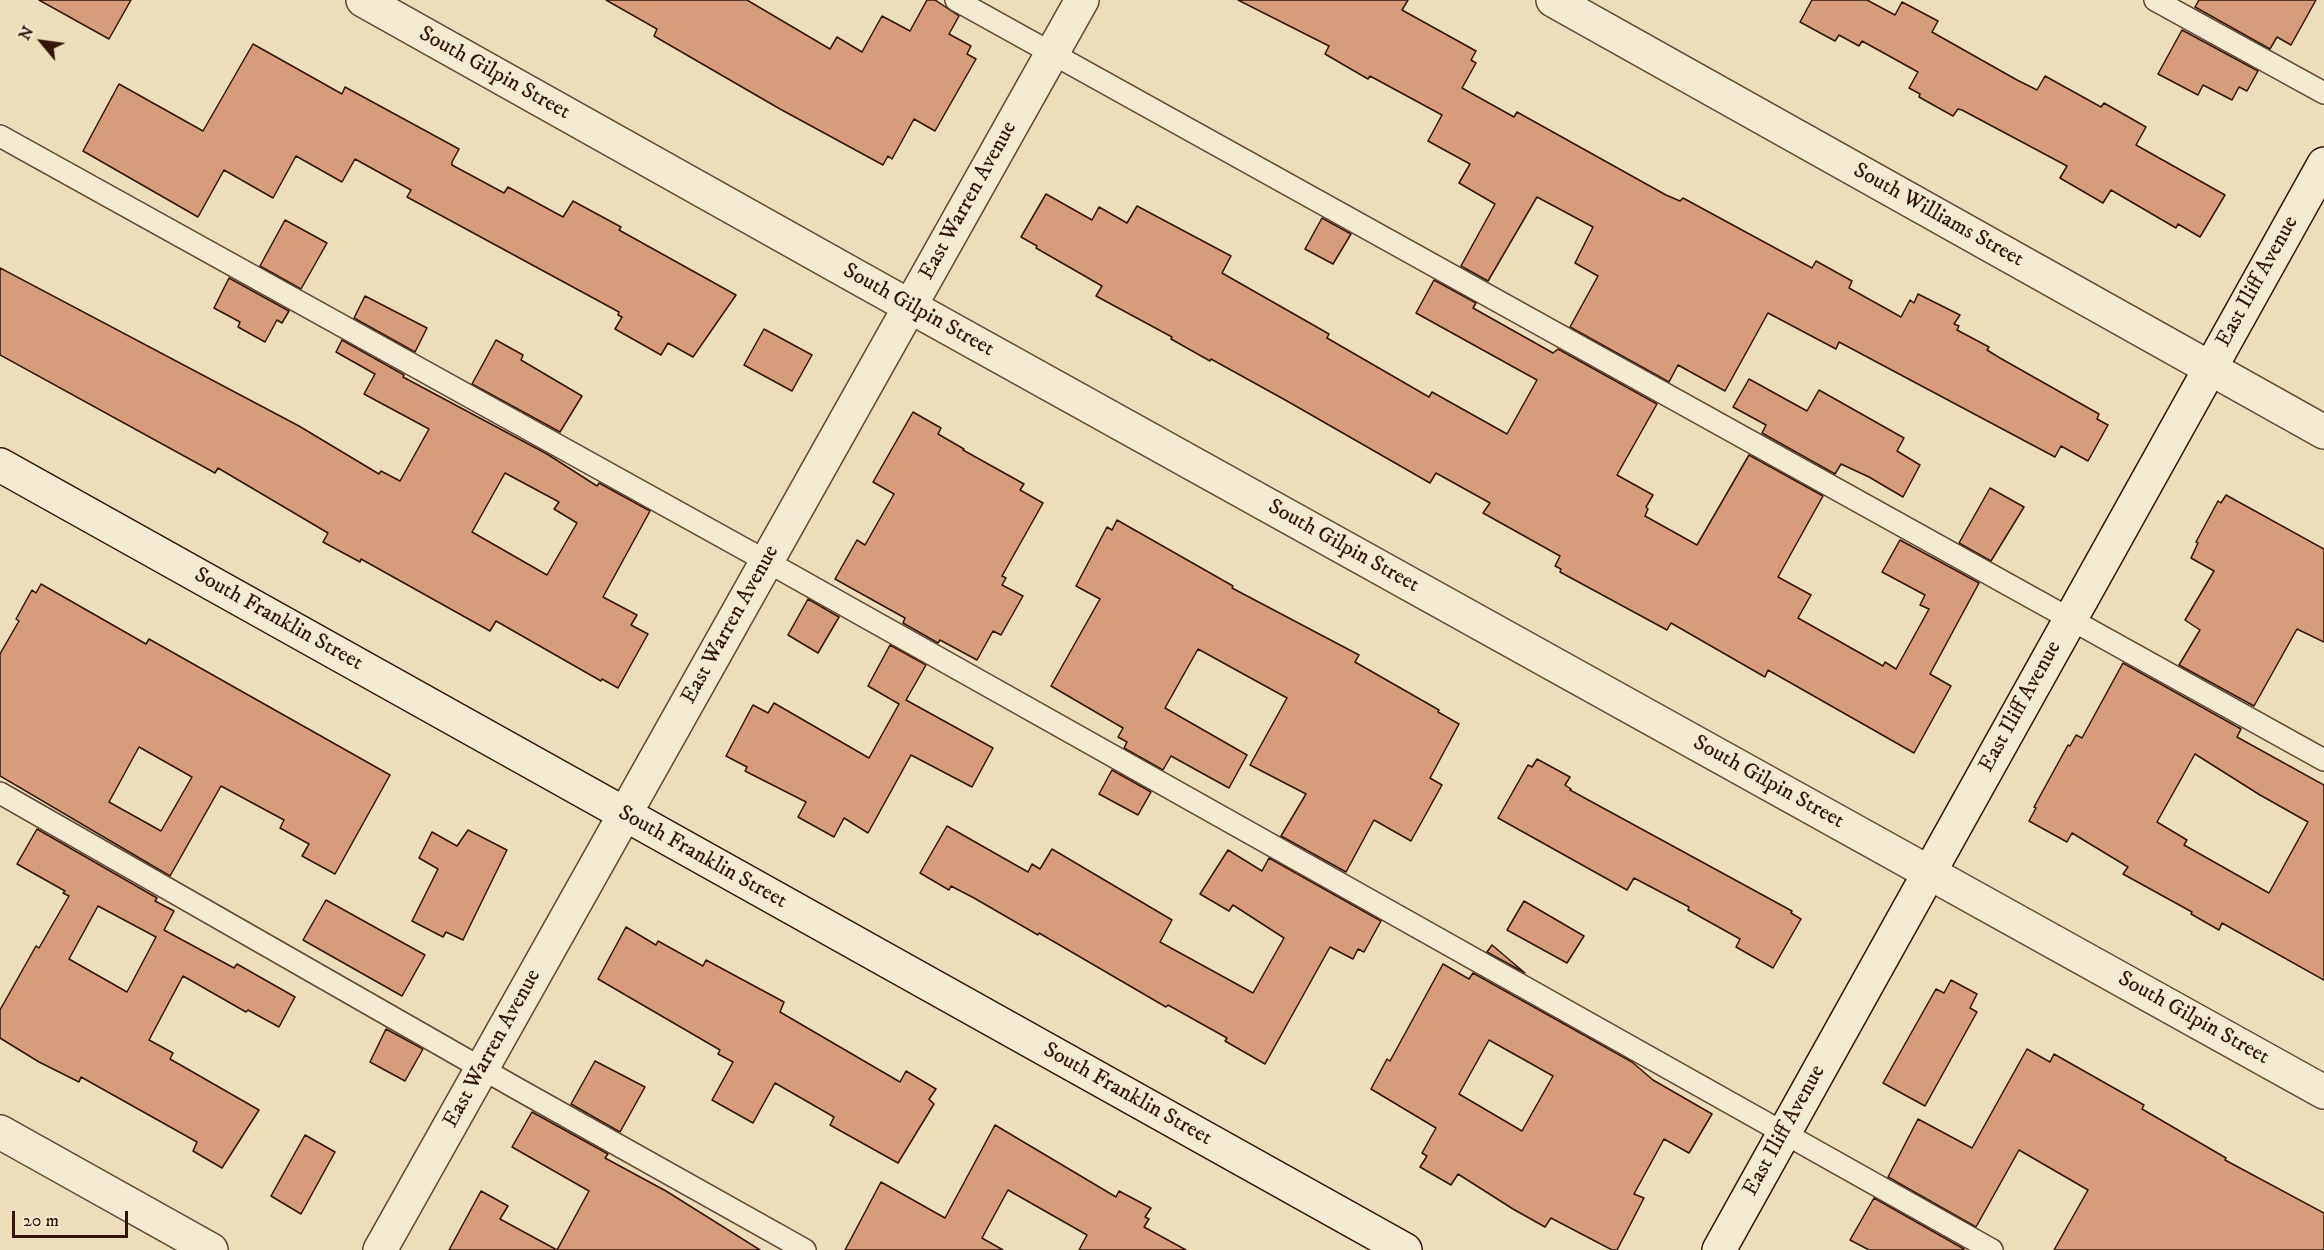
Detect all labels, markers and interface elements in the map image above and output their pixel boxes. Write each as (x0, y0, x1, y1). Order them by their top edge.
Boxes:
north arrow (12, 12, 72, 72)
street label: South Gilpin Street (414, 22, 574, 126)
text: N (14, 23, 38, 44)
street label: East Warren Avenue (914, 117, 1024, 285)
street label: South Williams Street (1848, 158, 2028, 274)
street label: East Iliff Avenue (2211, 212, 2305, 352)
street label: South Gilpin Street (838, 259, 998, 363)
street label: South Gilpin Street (1263, 495, 1423, 599)
street label: East Warren Avenue (676, 541, 786, 709)
street label: South Franklin Street (189, 563, 367, 677)
street label: East Iliff Avenue (1974, 637, 2068, 777)
street label: South Gilpin Street (1688, 731, 1848, 835)
street label: South Franklin Street (613, 801, 791, 915)
street label: East Warren Avenue (438, 965, 548, 1133)
street label: South Gilpin Street (2113, 967, 2273, 1071)
street label: South Franklin Street (1038, 1038, 1216, 1152)
street label: East Iliff Avenue (1738, 1061, 1832, 1201)
scale bar (15, 1199, 130, 1237)
text: 20 m (23, 1210, 59, 1232)

